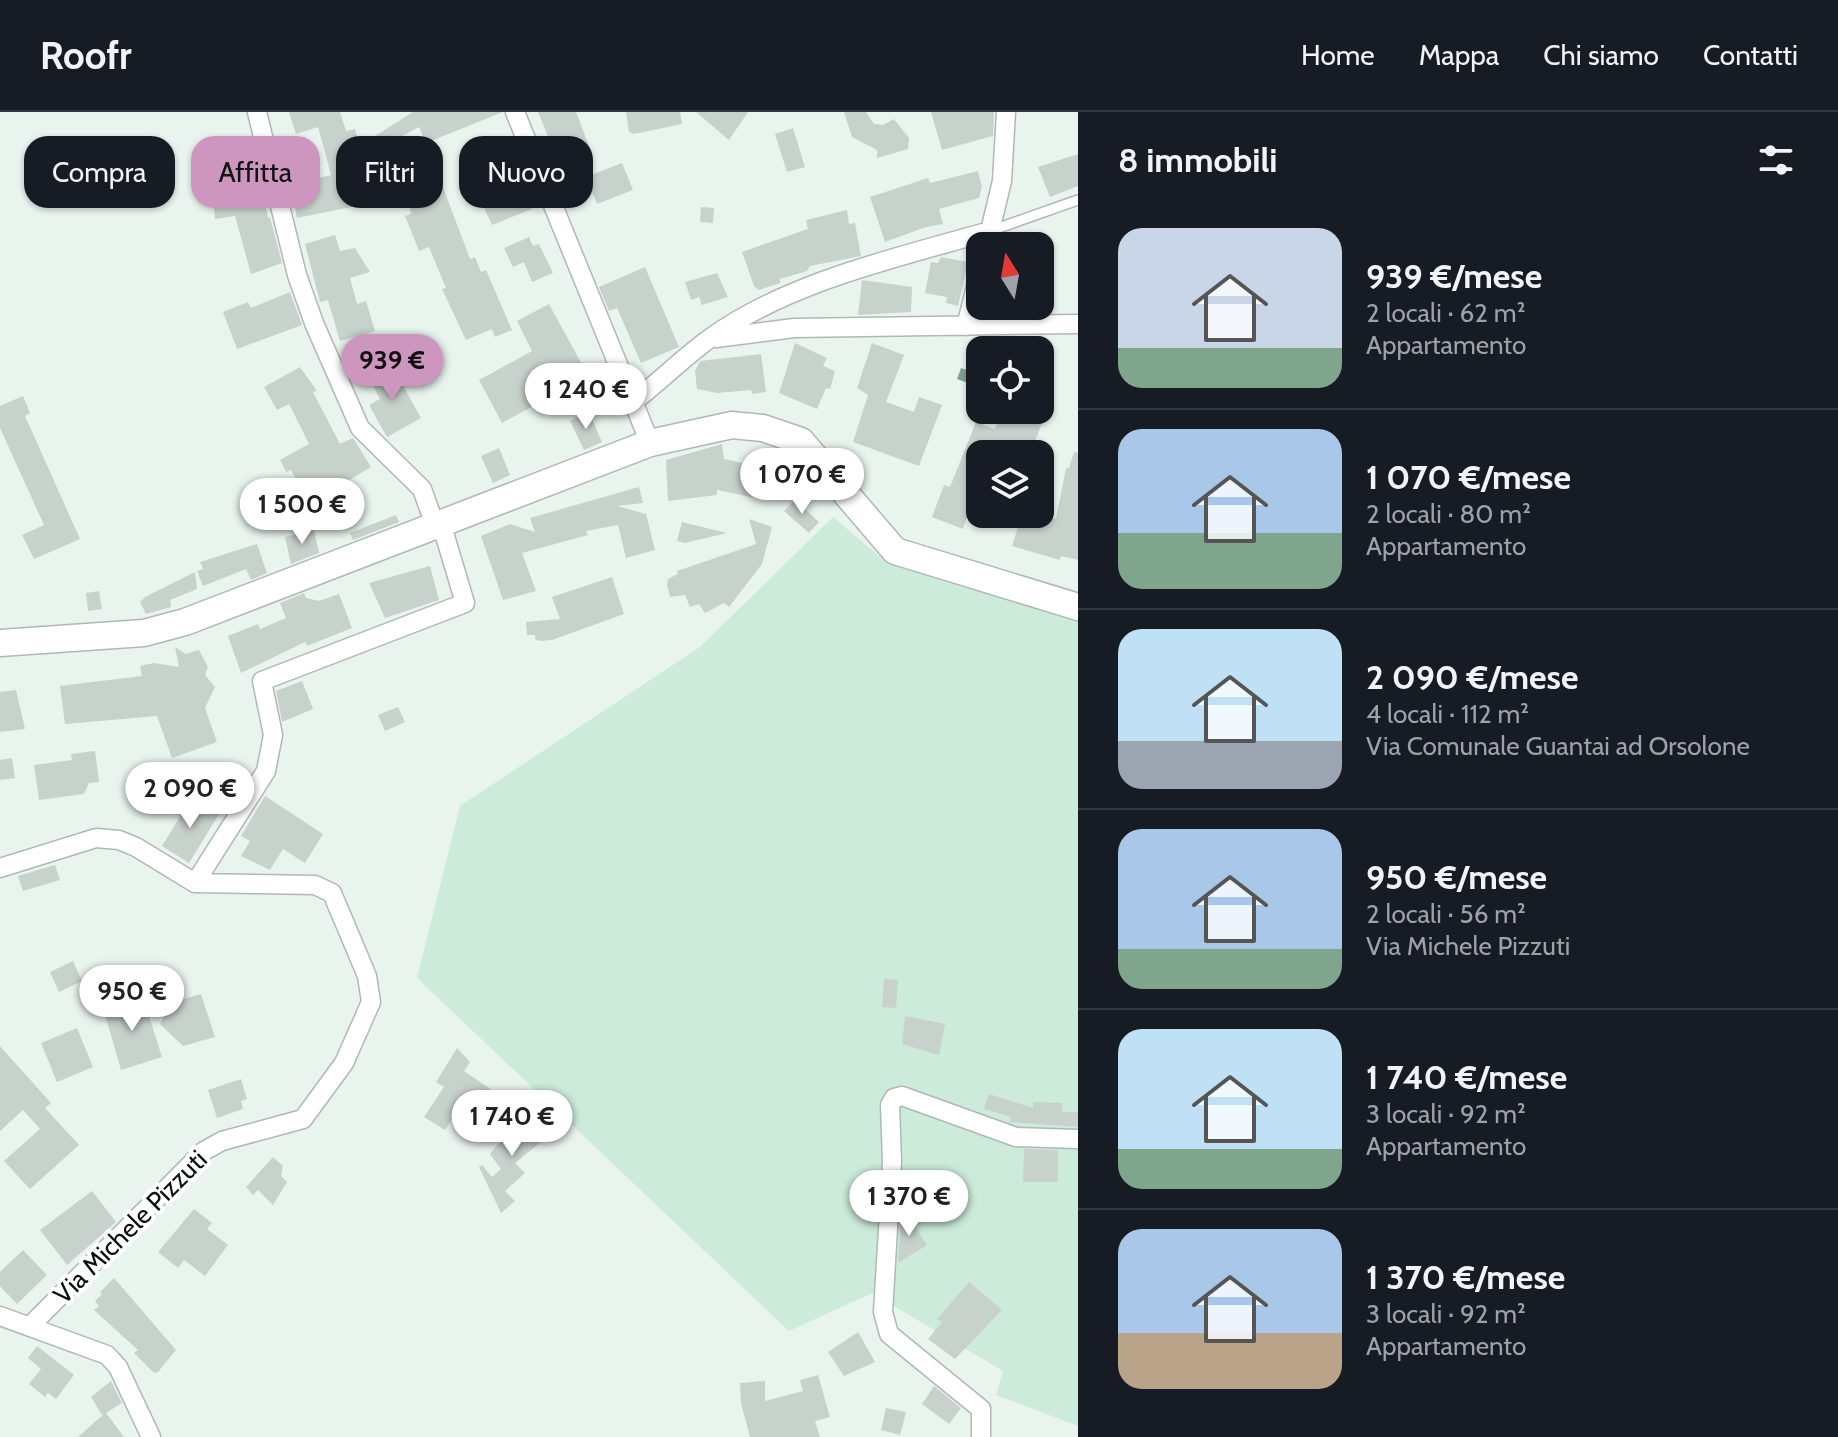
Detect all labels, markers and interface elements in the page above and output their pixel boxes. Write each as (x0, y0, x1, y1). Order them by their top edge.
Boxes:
text: Roofr (40, 32, 132, 79)
text: Home (1301, 38, 1375, 72)
text: Mappa (1419, 38, 1499, 72)
text: Chi siamo (1543, 38, 1659, 72)
text: Contatti (1703, 38, 1798, 72)
chip: Compra (24, 136, 175, 208)
chip: Affitta (191, 136, 320, 208)
chip: Filtri (336, 136, 443, 208)
chip: Nuovo (459, 136, 593, 208)
icon: filters (1754, 138, 1798, 182)
text: 8 immobili (1118, 139, 1278, 181)
north arrow (966, 232, 1054, 320)
map controls (966, 232, 1054, 528)
text: 939 €/mese (1366, 255, 1542, 297)
icon: home (1182, 260, 1278, 356)
text: 2 locali · 62 m² (1366, 297, 1525, 329)
text: Appartamento (1366, 329, 1526, 361)
pin: 939 € (336, 334, 448, 402)
button: locate (966, 336, 1054, 424)
text: 939 € (359, 344, 425, 376)
pin: 1 240 € (512, 363, 660, 431)
text: 1 240 € (543, 373, 629, 405)
button: layers (966, 440, 1054, 528)
pin: 1 070 € (728, 448, 876, 516)
text: 1 070 €/mese (1366, 456, 1571, 498)
text: 1 070 € (758, 458, 846, 490)
icon: home (1182, 461, 1278, 557)
pin: 1 500 € (228, 478, 376, 546)
text: 1 500 € (258, 488, 346, 520)
text: 2 locali · 80 m² (1366, 498, 1531, 530)
text: Appartamento (1366, 530, 1526, 562)
text: 2 090 €/mese (1366, 656, 1578, 698)
icon: home (1182, 661, 1278, 757)
text: 4 locali · 112 m² (1366, 698, 1529, 730)
text: Via Comunale Guantai ad Orsolone (1366, 730, 1750, 762)
pin: 2 090 € (116, 762, 264, 830)
text: 2 090 € (143, 772, 237, 804)
text: 950 €/mese (1366, 856, 1547, 898)
icon: home (1182, 861, 1278, 957)
text: 2 locali · 56 m² (1366, 898, 1526, 930)
text: Via Michele Pizzuti (1366, 930, 1570, 962)
pin: 950 € (76, 965, 188, 1033)
text: 950 € (97, 975, 167, 1007)
text: 1 740 €/mese (1366, 1056, 1567, 1098)
icon: home (1182, 1061, 1278, 1157)
pin: 1 740 € (438, 1090, 586, 1158)
text: 3 locali · 92 m² (1366, 1098, 1526, 1130)
text: 1 740 € (470, 1100, 554, 1132)
text: Appartamento (1366, 1130, 1526, 1162)
street label: Via Michele Pizzuti (46, 1143, 214, 1311)
pin: 1 370 € (835, 1170, 983, 1238)
text: 1 370 € (867, 1180, 951, 1212)
text: 1 370 €/mese (1366, 1256, 1565, 1298)
icon: home (1182, 1261, 1278, 1357)
text: 3 locali · 92 m² (1366, 1298, 1526, 1330)
text: Appartamento (1366, 1330, 1526, 1362)

